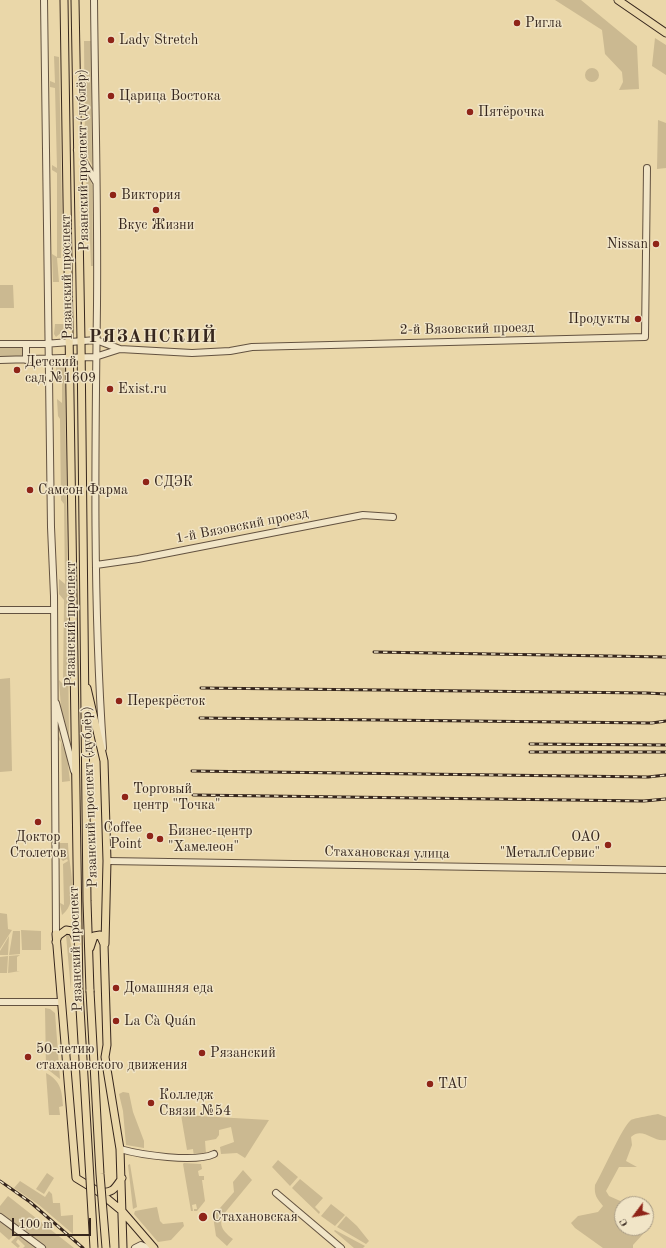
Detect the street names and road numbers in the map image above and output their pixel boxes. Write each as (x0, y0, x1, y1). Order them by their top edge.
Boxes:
street label: Рязанский проспект (дублёр) (73, 69, 93, 251)
street label: Рязанский проспект (58, 214, 76, 340)
street label: 2-й Вязовский проезд (399, 319, 535, 339)
street label: 1-й Вязовский проезд (174, 505, 310, 547)
street label: Рязанский проспект (63, 561, 79, 687)
street label: Рязанский проспект (дублёр) (78, 706, 102, 888)
street label: Стахановская улица (324, 844, 450, 862)
street label: Рязанский проспект (65, 886, 87, 1012)

